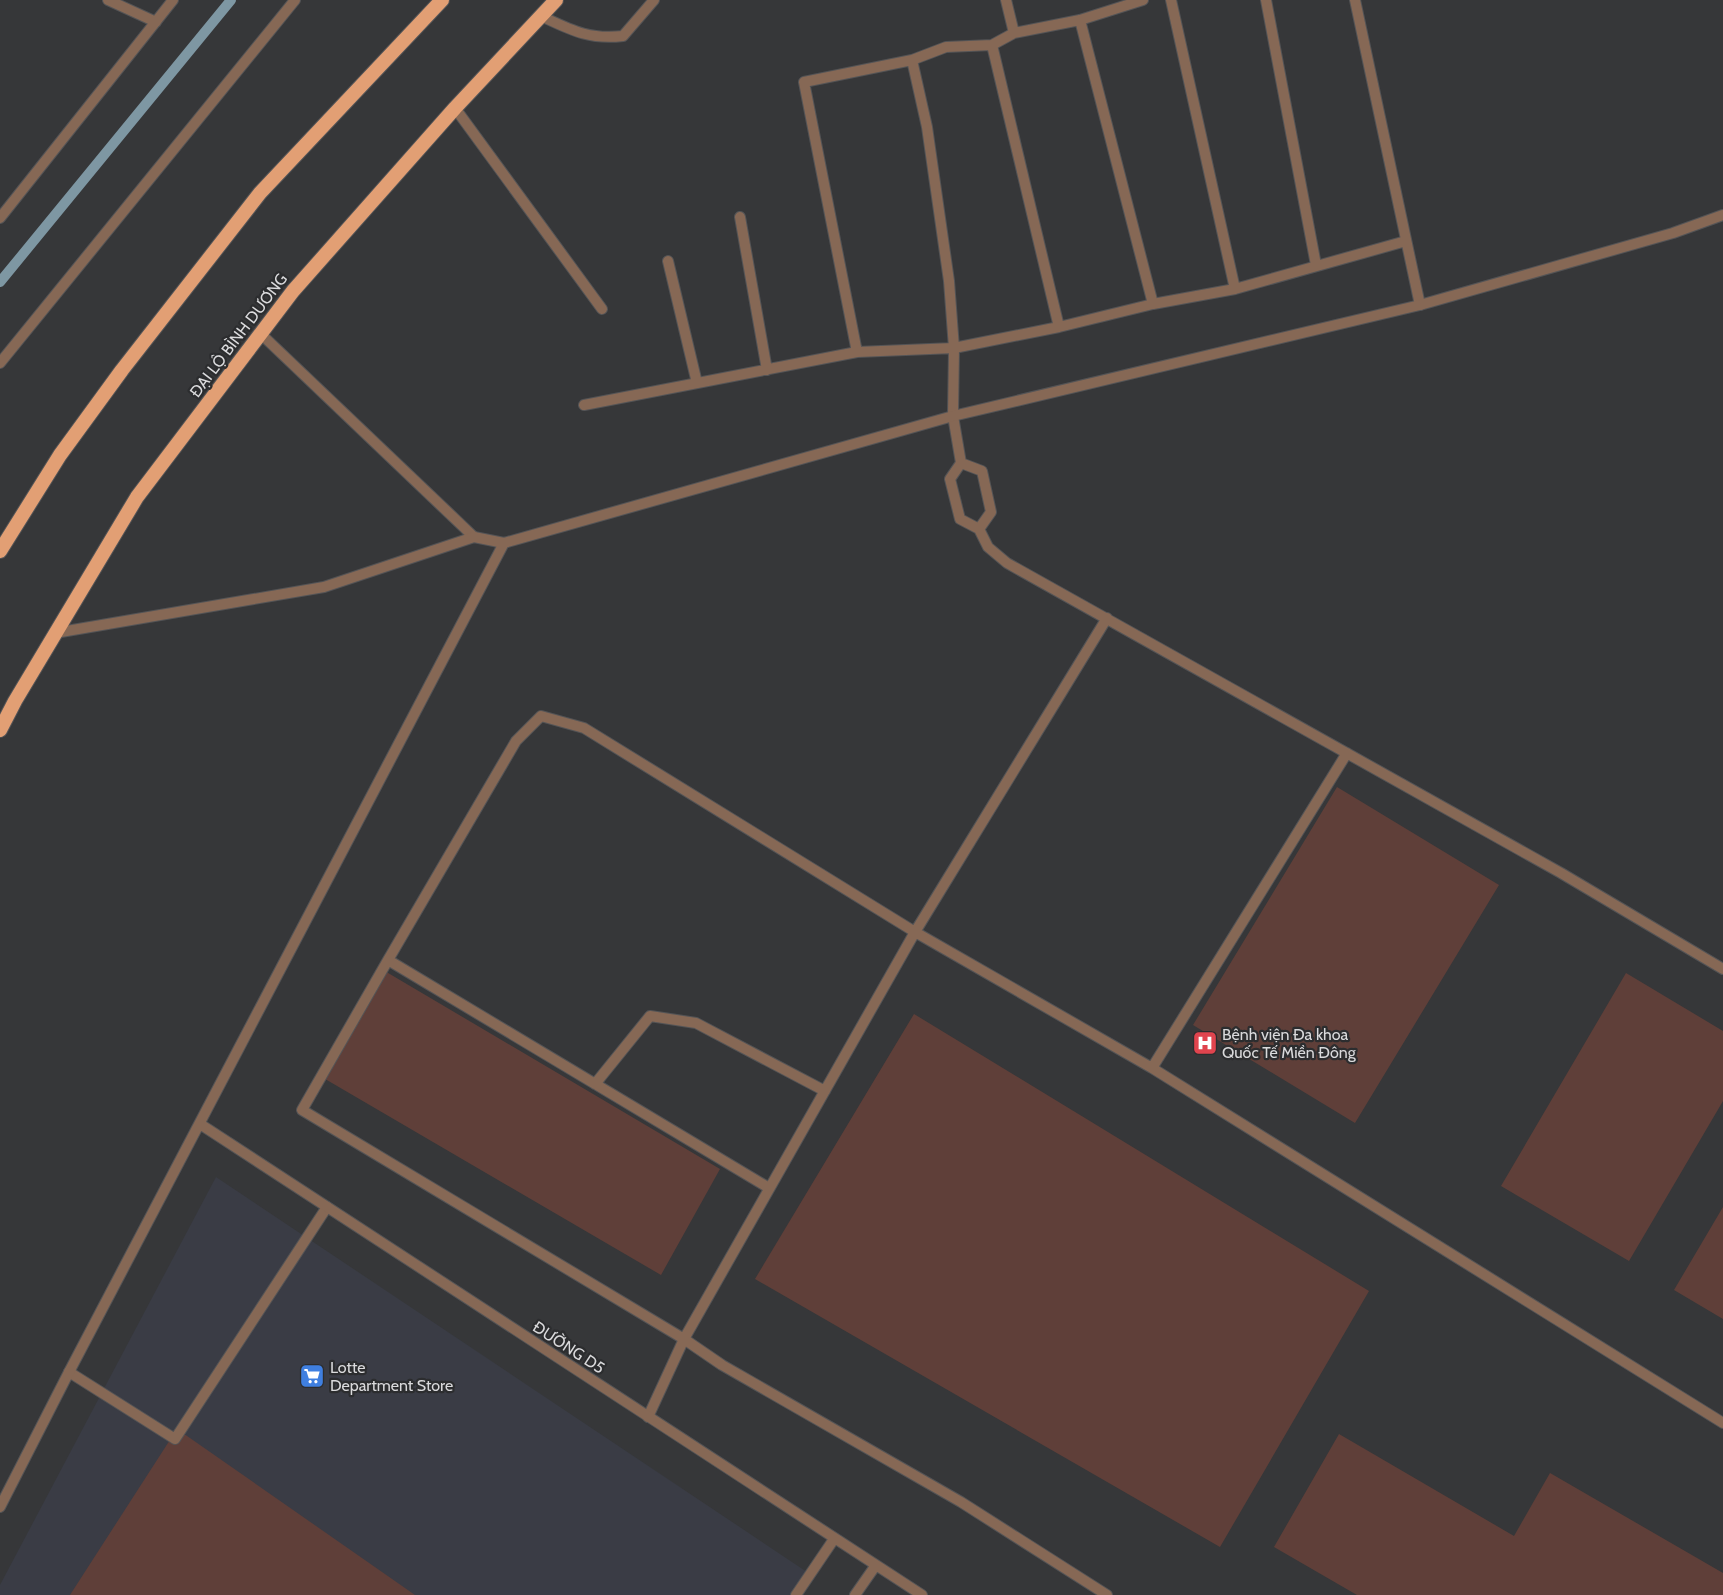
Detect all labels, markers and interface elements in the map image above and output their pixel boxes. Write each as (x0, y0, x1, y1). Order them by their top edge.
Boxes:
street label: ĐẠI LỘ BÌNH DƯƠNG (186, 270, 291, 401)
place label: Bệnh viện Đa khoa Quốc Tế Miền Đông (1222, 1025, 1357, 1062)
hospital icon: Bệnh viện Đa khoa Quốc Tế Miền Đông (1192, 1030, 1218, 1056)
street label: ĐƯỜNG D5 (529, 1317, 608, 1378)
place label: Lotte Department Store (330, 1358, 453, 1395)
supermarket icon: Lotte Department Store (299, 1363, 325, 1389)

